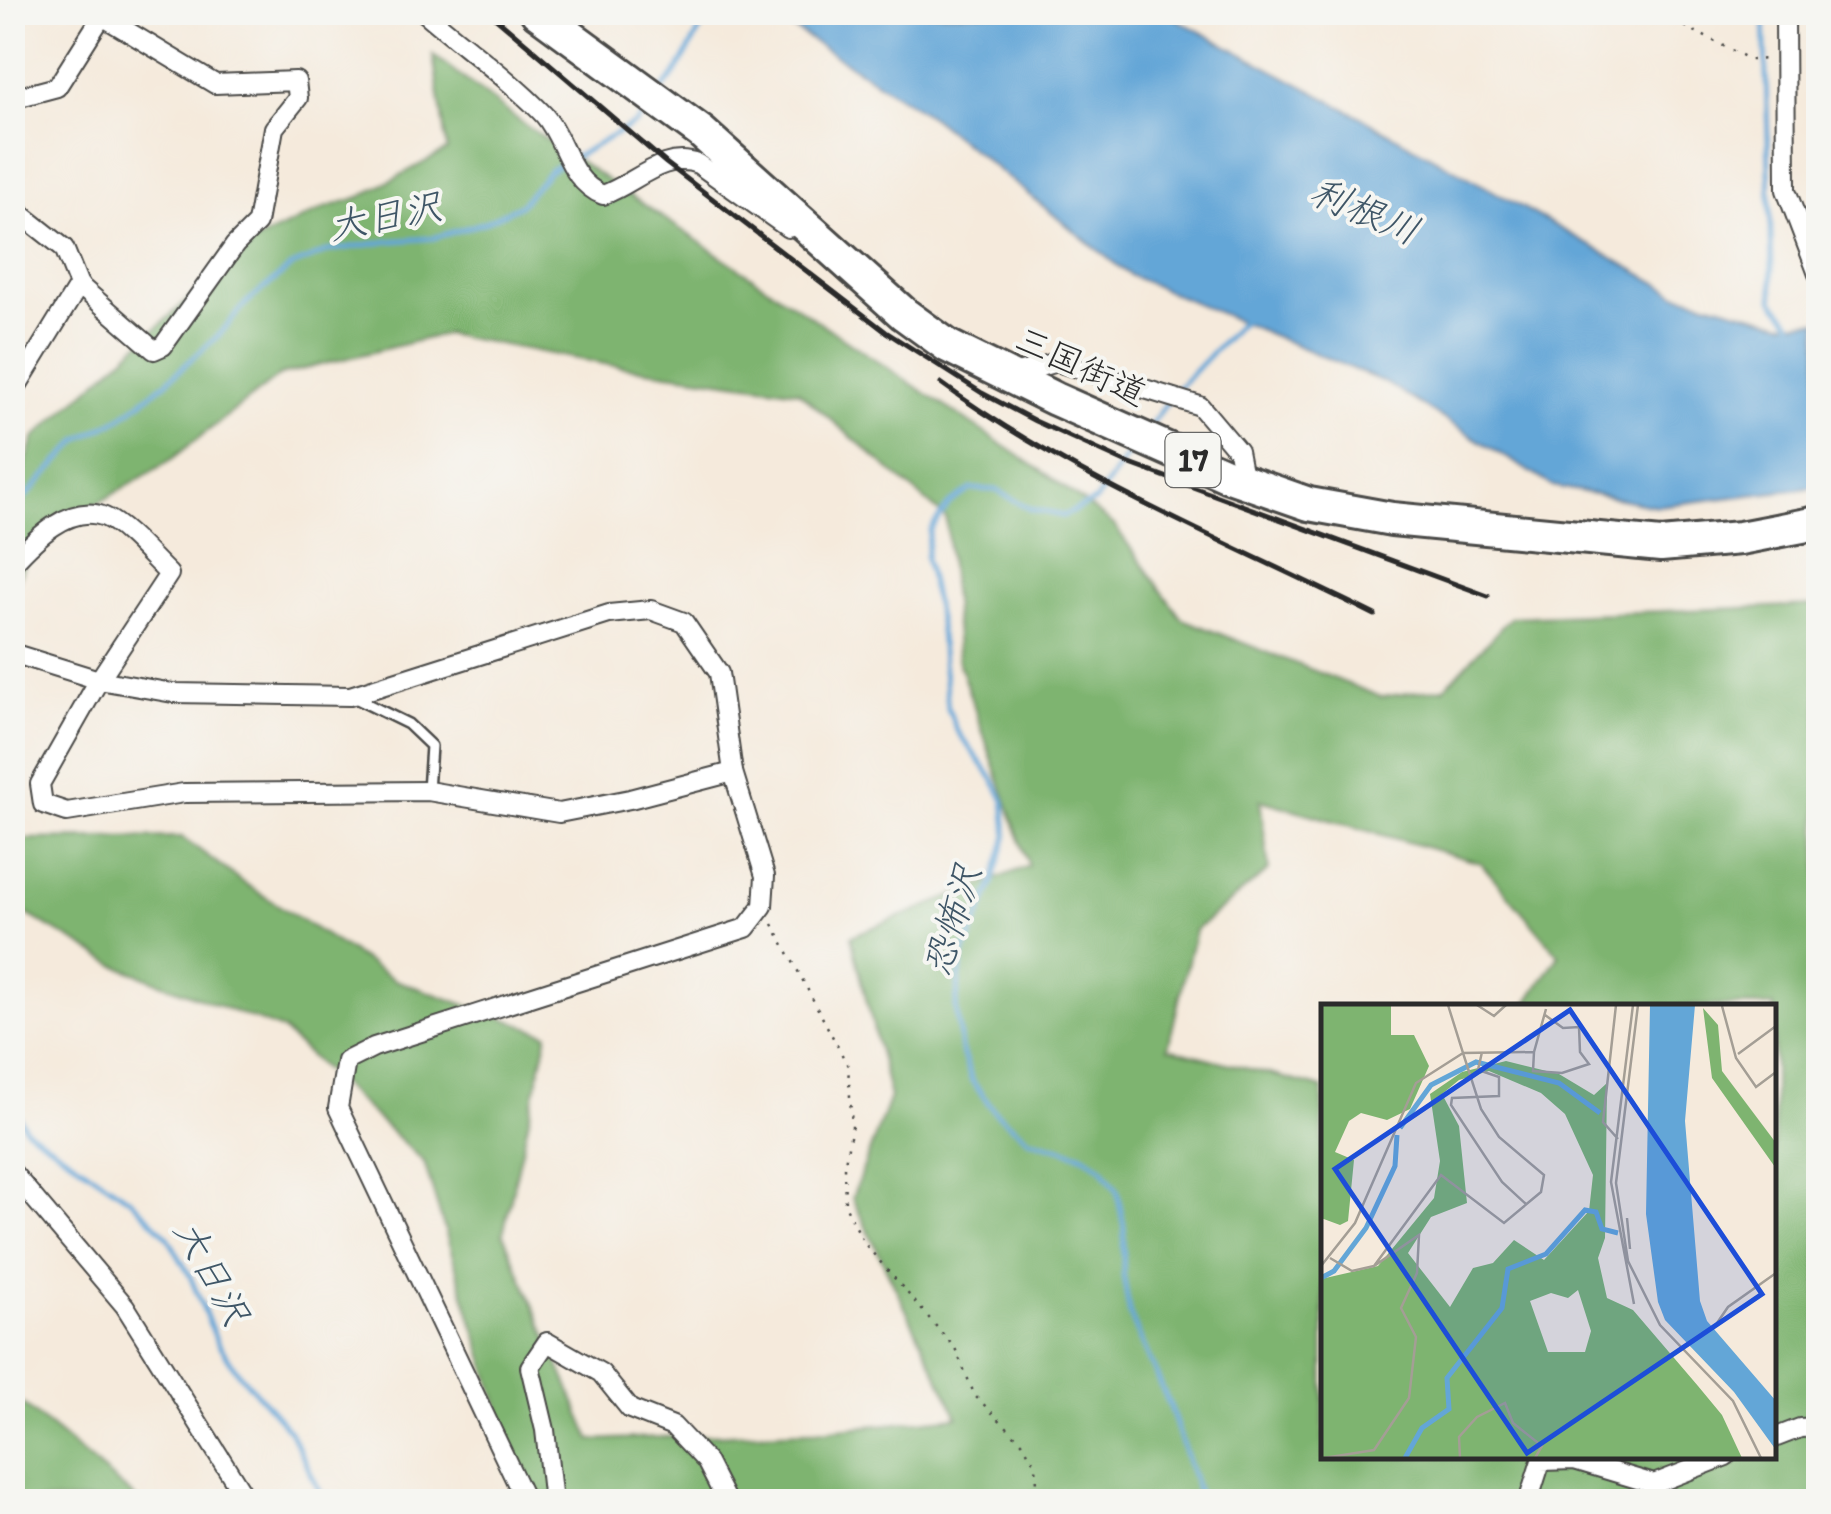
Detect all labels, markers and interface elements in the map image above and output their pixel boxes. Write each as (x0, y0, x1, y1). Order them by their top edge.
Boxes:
water label: 利根川 (1304, 168, 1426, 254)
water label: 大日沢 (325, 182, 446, 249)
street label: 三国街道 (1009, 317, 1153, 415)
road number: 17 (1166, 433, 1220, 487)
water label: 恐怖沢 (913, 858, 991, 981)
inset map (1321, 1004, 1776, 1459)
water label: 大日沢 (164, 1211, 260, 1334)

